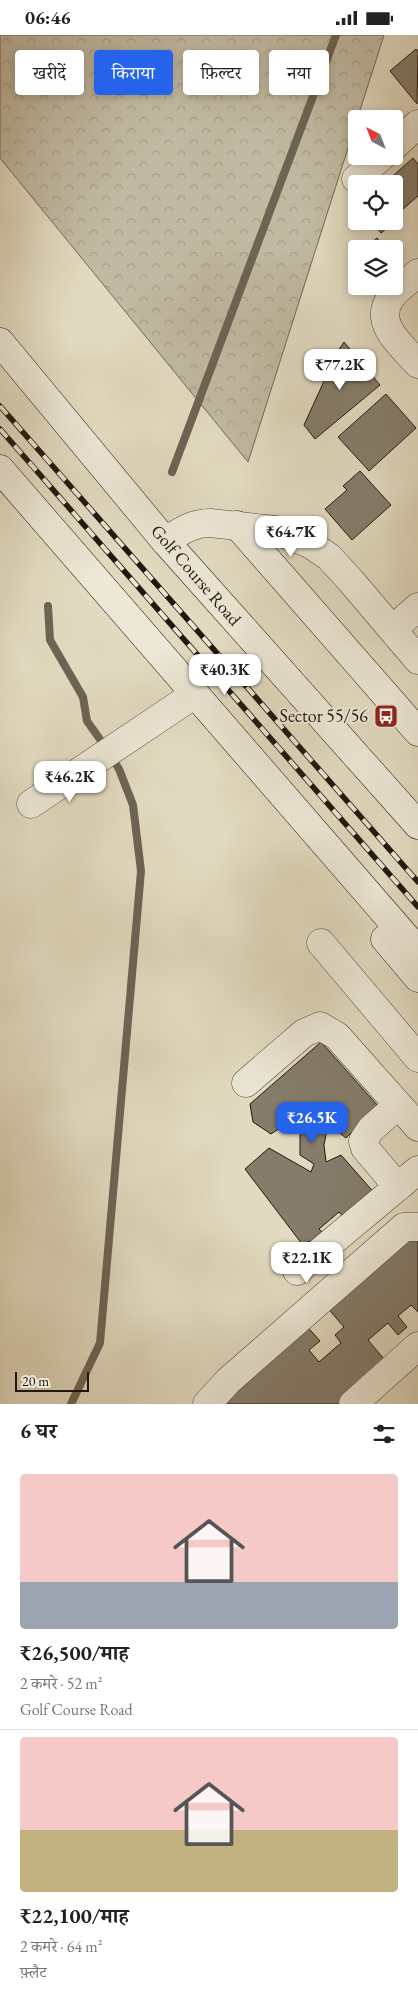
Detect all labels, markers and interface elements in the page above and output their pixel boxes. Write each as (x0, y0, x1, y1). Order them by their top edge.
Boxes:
text: 06:46 (25, 5, 71, 30)
chip: खरीदें (15, 50, 84, 95)
chip: किराया (94, 50, 173, 95)
chip: फ़िल्टर (183, 50, 259, 95)
chip: नया (269, 50, 329, 95)
north arrow (348, 110, 402, 165)
map controls (348, 110, 403, 295)
button: locate (348, 175, 403, 230)
button: layers (348, 240, 403, 295)
pin: ₹77.2K (299, 349, 381, 391)
text: ₹77.2K (315, 354, 365, 375)
pin: ₹64.7K (250, 515, 332, 558)
street label: Golf Course Road (146, 519, 247, 631)
text: ₹64.7K (266, 521, 316, 542)
pin: ₹40.3K (184, 653, 266, 696)
text: ₹40.3K (200, 659, 250, 680)
bus stop icon: Sector 55/56 (373, 703, 399, 729)
place label: Sector 55/56 (280, 704, 368, 727)
pin: ₹46.2K (29, 761, 111, 803)
text: ₹46.2K (45, 766, 95, 787)
pin: ₹26.5K (271, 1101, 353, 1144)
text: ₹26.5K (287, 1107, 337, 1128)
pin: ₹22.1K (266, 1241, 348, 1284)
text: ₹22.1K (282, 1247, 332, 1268)
scale bar (15, 1369, 89, 1392)
text: 20 m (22, 1372, 49, 1390)
text: 6 घर (20, 1417, 57, 1444)
icon: filters (370, 1420, 398, 1448)
icon: home (164, 1506, 254, 1596)
text: ₹26,500/माह (20, 1639, 129, 1666)
text: 2 कमरे · 52 m² (20, 1673, 103, 1694)
text: Golf Course Road (20, 1699, 133, 1720)
icon: home (164, 1769, 254, 1859)
text: ₹22,100/माह (20, 1902, 129, 1929)
text: 2 कमरे · 64 m² (20, 1936, 103, 1957)
text: फ़्लैट (20, 1962, 47, 1983)

